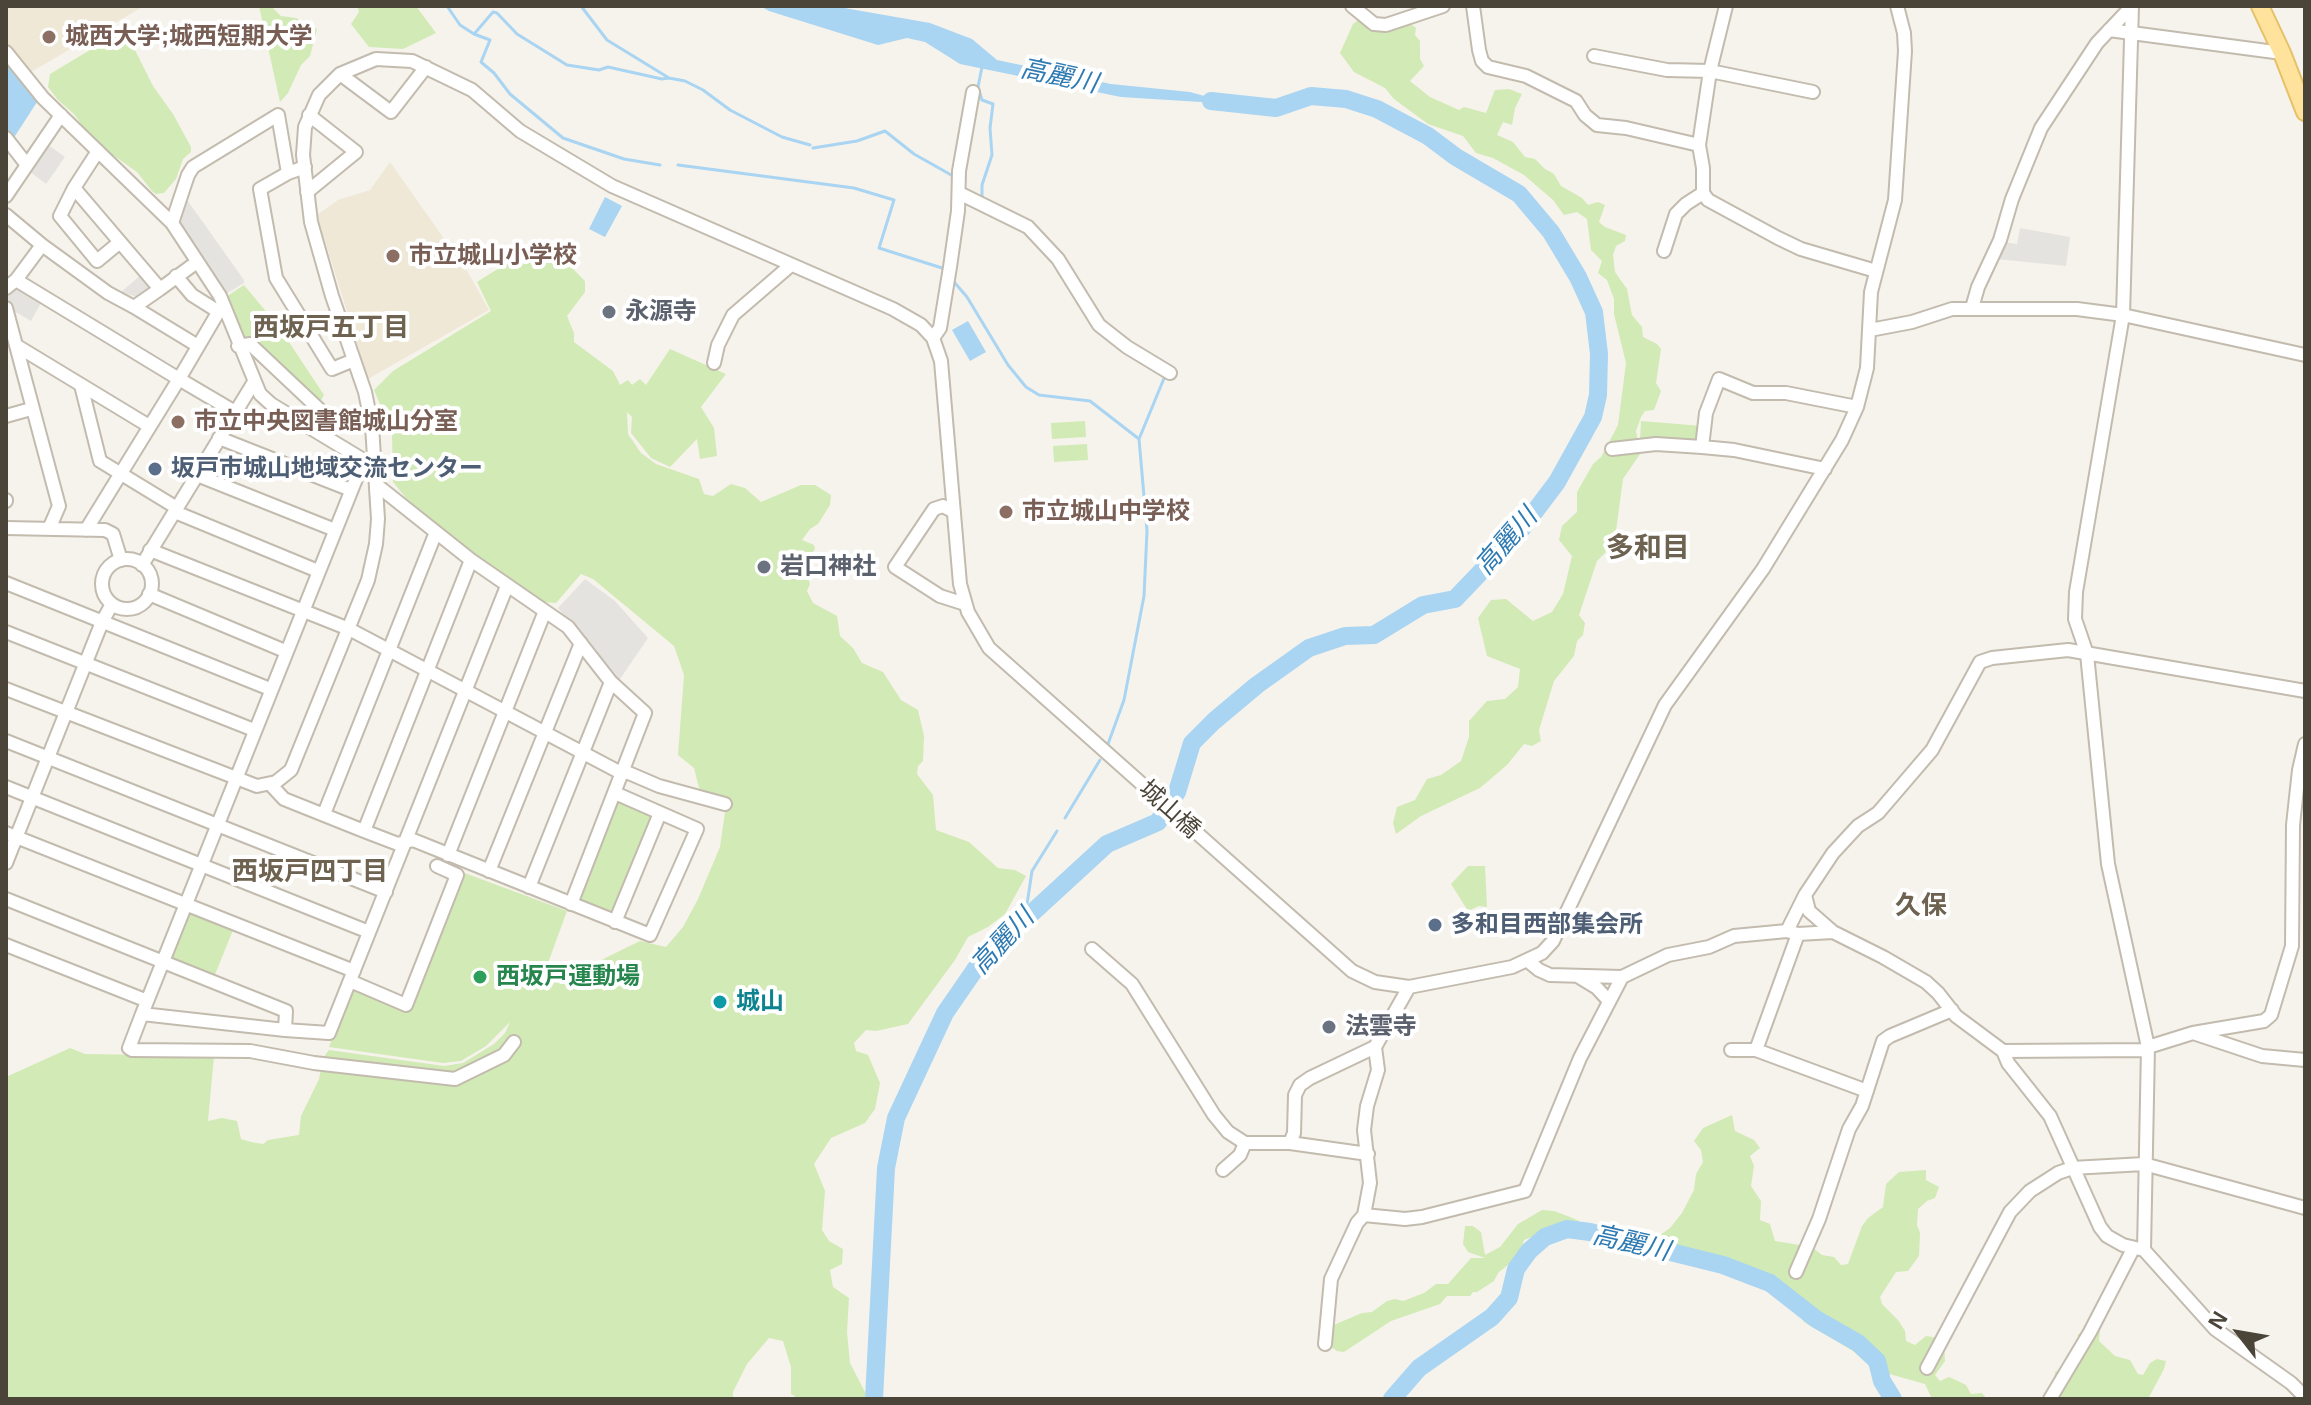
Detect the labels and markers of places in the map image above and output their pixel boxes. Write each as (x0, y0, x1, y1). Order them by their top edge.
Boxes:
place label: 城西大学;城西短期大学 (65, 23, 313, 51)
marker: 城西大学;城西短期大学 (40, 28, 58, 46)
place label: 市立城山小学校 (409, 242, 577, 270)
marker: 市立城山小学校 (384, 247, 402, 265)
place label: 永源寺 (625, 298, 697, 326)
marker: 永源寺 (600, 303, 618, 321)
place label: 市立中央図書館城山分室 (194, 408, 458, 436)
marker: 市立中央図書館城山分室 (169, 413, 187, 431)
place label: 坂戸市城山地域交流センター (171, 455, 483, 483)
marker: 坂戸市城山地域交流センター (146, 460, 164, 478)
place label: 市立城山中学校 (1022, 498, 1190, 526)
marker: 市立城山中学校 (997, 503, 1015, 521)
place label: 岩口神社 (780, 553, 876, 581)
marker: 岩口神社 (755, 558, 773, 576)
place label: 多和目西部集会所 (1451, 911, 1643, 939)
marker: 多和目西部集会所 (1426, 916, 1444, 934)
place label: 西坂戸運動場 (496, 963, 640, 991)
marker: 西坂戸運動場 (471, 968, 489, 986)
place label: 城山 (736, 988, 784, 1016)
marker: 城山 (711, 993, 729, 1011)
place label: 法雲寺 (1345, 1013, 1417, 1041)
marker: 法雲寺 (1320, 1018, 1338, 1036)

